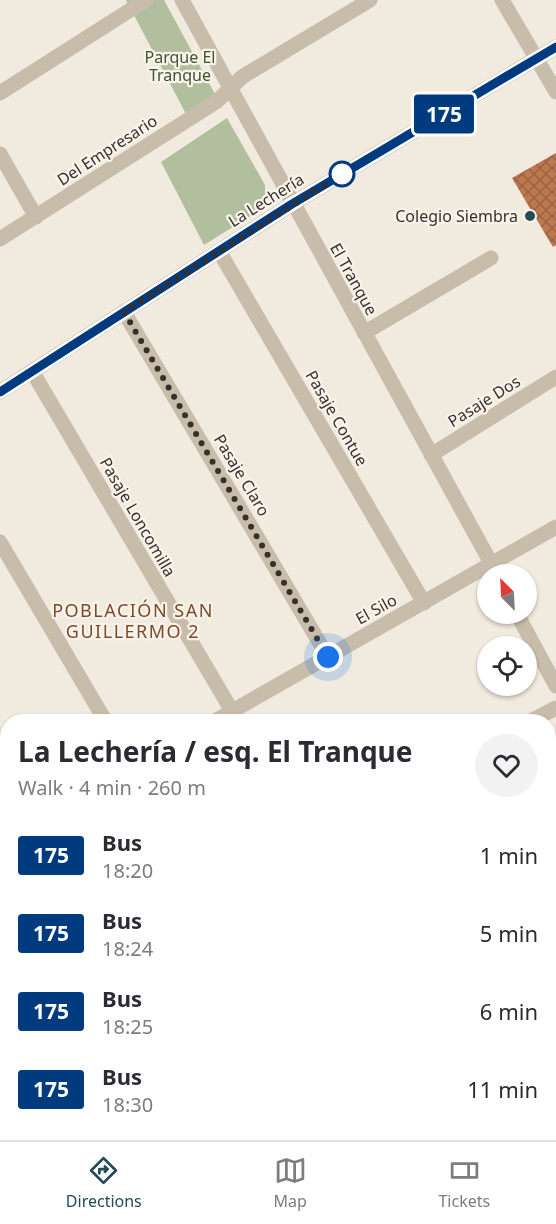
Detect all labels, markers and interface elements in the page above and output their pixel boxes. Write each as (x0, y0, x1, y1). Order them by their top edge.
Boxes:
park label: Parque El Tranque (145, 46, 215, 86)
line badge: 175 (410, 94, 478, 134)
text: 175 (426, 100, 462, 128)
street label: Del Empresario (53, 109, 161, 191)
unlabelled marker (329, 161, 355, 187)
street label: La Lechería (224, 168, 308, 232)
place label: Colegio Siembra (395, 205, 518, 227)
marker: Colegio Siembra (523, 209, 537, 223)
street label: El Tranque (325, 239, 383, 319)
street label: Pasaje Contue (301, 366, 373, 470)
street label: Pasaje Dos (444, 370, 524, 432)
street label: Pasaje Claro (209, 430, 275, 520)
street label: Pasaje Loncomilla (95, 453, 181, 581)
north arrow (477, 564, 537, 624)
map controls (477, 564, 537, 696)
street label: El Silo (351, 589, 401, 629)
district label: POBLACIÓN SAN GUILLERMO 2 (52, 598, 214, 643)
button: locate (477, 636, 537, 696)
your location (313, 642, 343, 672)
text: La Lechería / esq. El Tranque (18, 732, 413, 770)
button: heart (475, 734, 538, 797)
text: Walk · 4 min · 260 m (18, 774, 206, 801)
text: Bus (102, 827, 142, 857)
text: 1 min (480, 840, 538, 870)
text: 175 (33, 841, 69, 869)
text: 18:20 (102, 857, 153, 884)
text: Bus (102, 905, 142, 935)
text: 5 min (480, 918, 538, 948)
text: 175 (33, 919, 69, 947)
text: 18:24 (102, 935, 153, 962)
text: Bus (102, 983, 142, 1013)
text: 6 min (480, 996, 538, 1026)
text: 175 (33, 997, 69, 1025)
text: 18:25 (102, 1013, 153, 1040)
text: Bus (102, 1061, 142, 1091)
text: 11 min (467, 1074, 538, 1104)
text: 175 (33, 1075, 69, 1103)
text: 18:30 (102, 1091, 153, 1118)
tab: Directions (66, 1154, 142, 1212)
tab: Map (273, 1154, 307, 1212)
tab: Tickets (438, 1154, 490, 1212)

